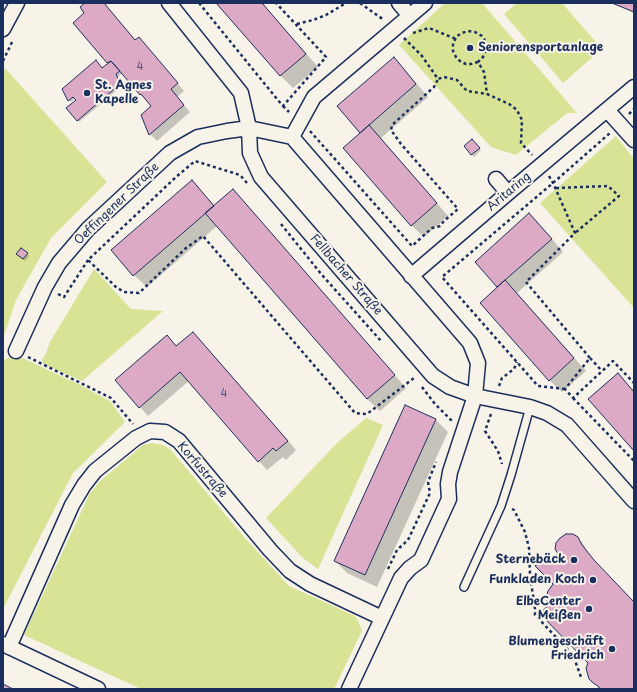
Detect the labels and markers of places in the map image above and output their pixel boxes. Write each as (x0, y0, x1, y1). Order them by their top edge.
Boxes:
place label: Seniorensportanlage (478, 41, 603, 55)
marker: Seniorensportanlage (465, 43, 475, 53)
place label: St. Agnes Kapelle (95, 79, 152, 107)
marker: St. Agnes Kapelle (82, 88, 92, 98)
place label: Sternebäck (496, 553, 566, 567)
marker: Sternebäck (569, 555, 579, 565)
place label: Funkladen Koch (489, 573, 585, 587)
marker: Funkladen Koch (588, 575, 598, 585)
place label: ElbeCenter Meißen (516, 595, 581, 623)
marker: ElbeCenter Meißen (584, 604, 594, 614)
place label: Blumengeschäft Friedrich (509, 635, 604, 663)
marker: Blumengeschäft Friedrich (607, 644, 617, 654)

